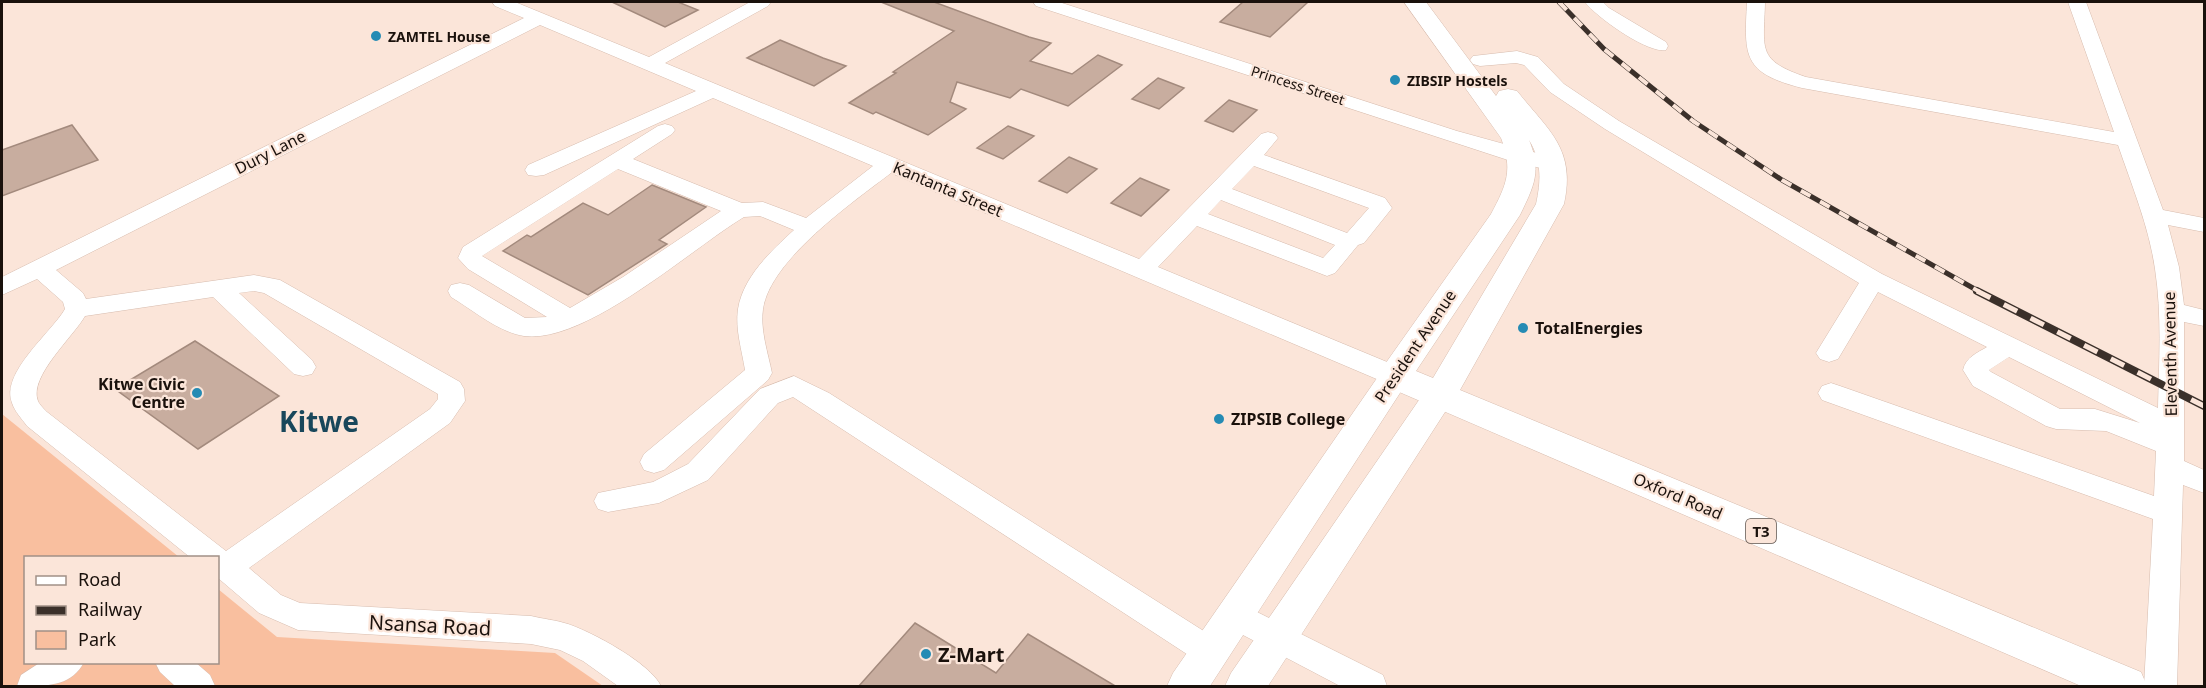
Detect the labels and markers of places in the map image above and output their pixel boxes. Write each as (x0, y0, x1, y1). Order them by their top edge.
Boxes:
place label: ZAMTEL House (388, 27, 490, 46)
marker: ZAMTEL House (369, 29, 383, 43)
place label: ZIBSIP Hostels (1407, 71, 1507, 90)
marker: ZIBSIP Hostels (1388, 73, 1402, 87)
place label: TotalEnergies (1535, 317, 1643, 339)
marker: TotalEnergies (1516, 321, 1530, 335)
place label: Kitwe Civic Centre (98, 373, 185, 413)
marker: Kitwe Civic Centre (190, 386, 204, 400)
place label: ZIPSIB College (1231, 408, 1345, 430)
marker: ZIPSIB College (1212, 412, 1226, 426)
place label: Z-Mart (938, 641, 1005, 668)
marker: Z-Mart (919, 647, 933, 661)

